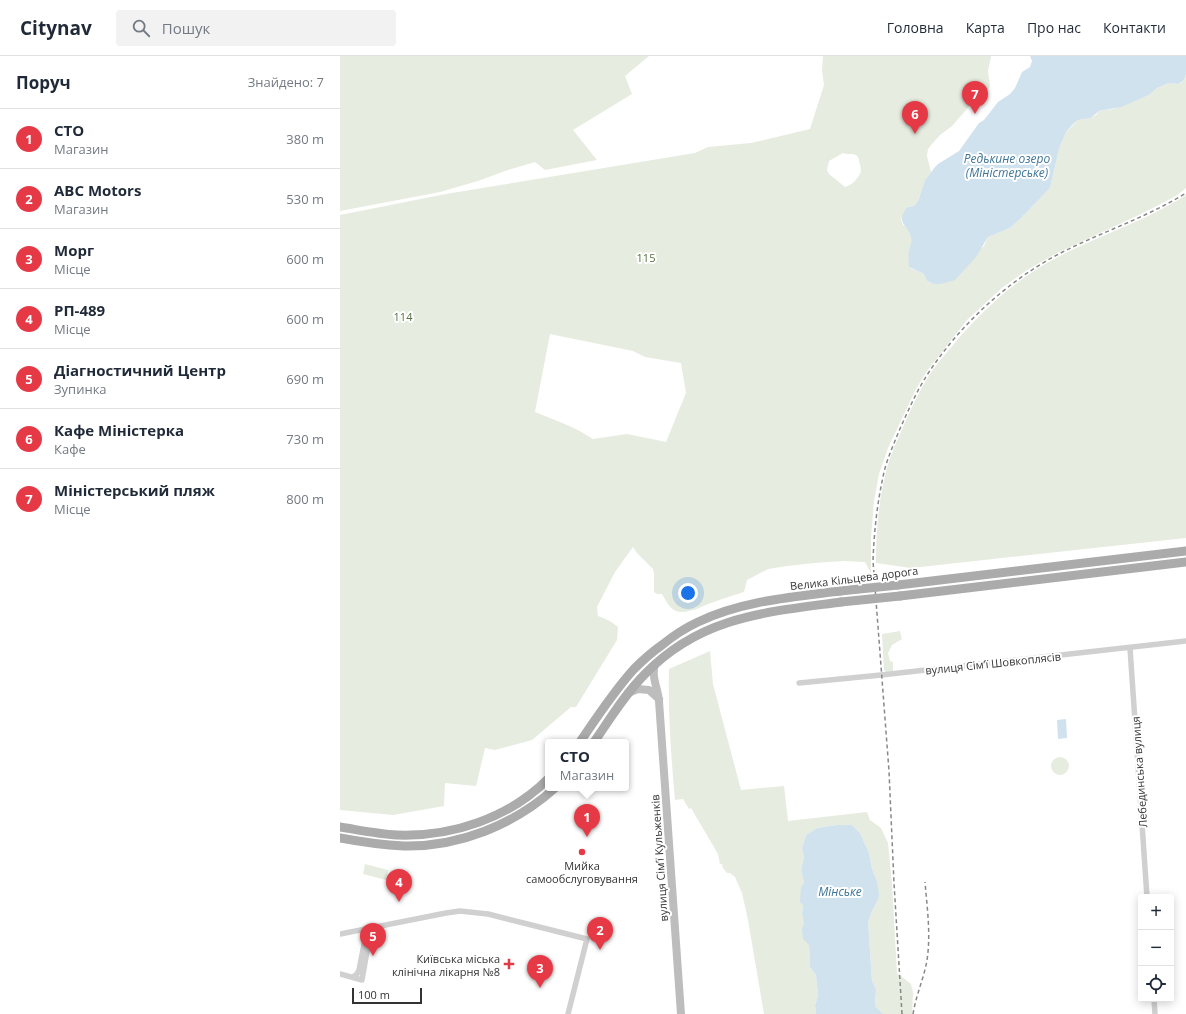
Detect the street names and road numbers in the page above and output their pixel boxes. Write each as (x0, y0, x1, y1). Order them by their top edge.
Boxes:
street label: Велика Кільцева дорога (789, 563, 919, 593)
street label: вулиця Сімʼї Шовкоплясів (924, 648, 1062, 678)
street label: Лебединська вулиця (1128, 716, 1150, 828)
street label: вулиця Сімʼї Кульженків (647, 794, 671, 922)

